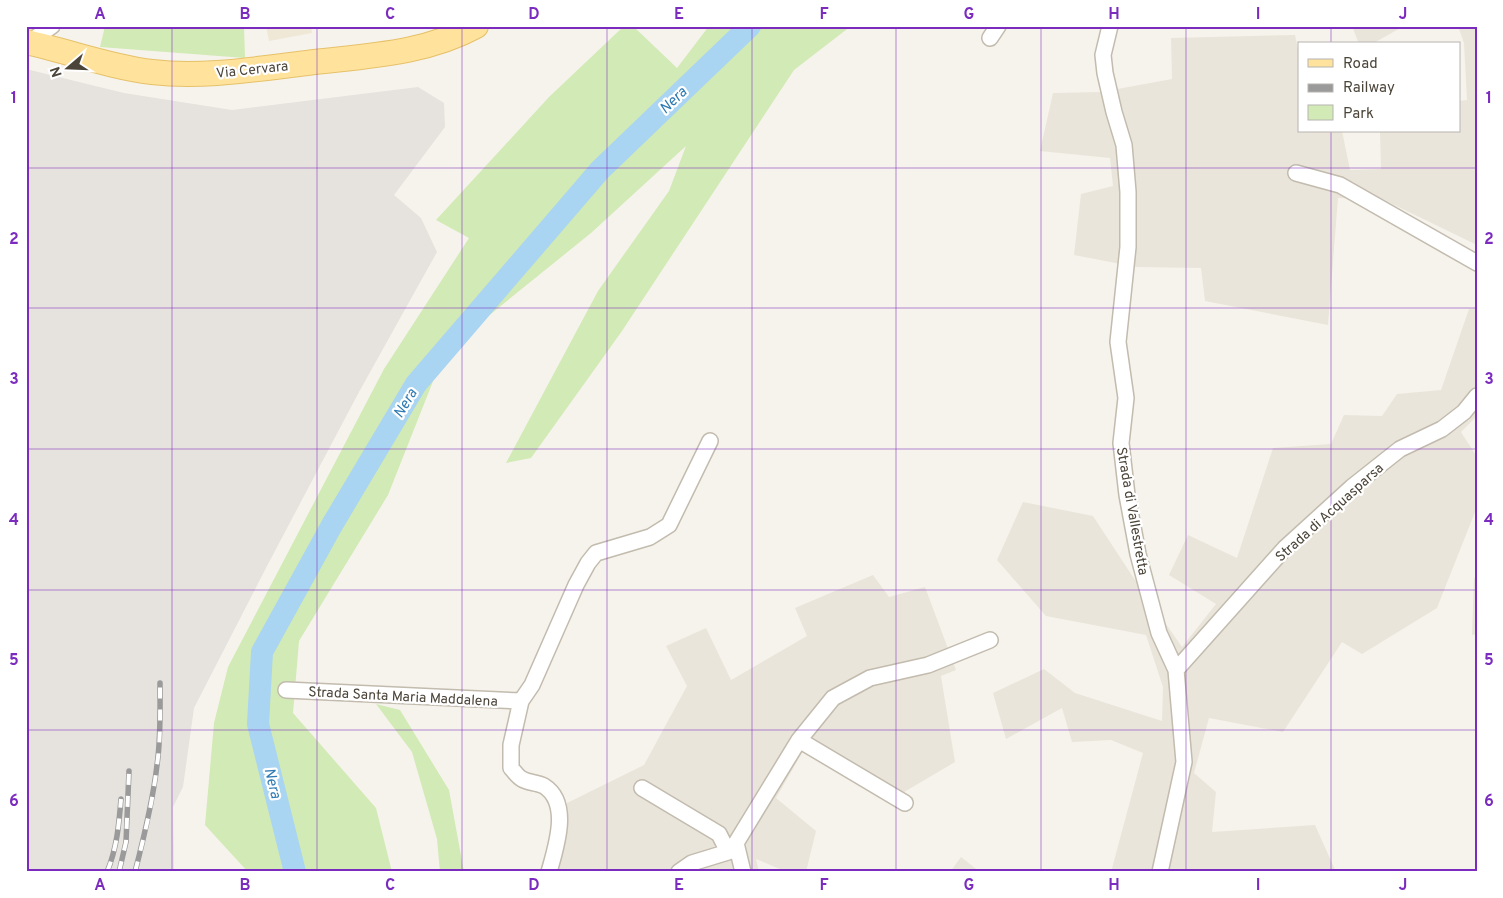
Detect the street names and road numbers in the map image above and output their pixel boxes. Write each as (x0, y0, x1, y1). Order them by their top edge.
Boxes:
street label: Via Cervara (215, 58, 289, 83)
street label: Strada di Vallestretta (1112, 446, 1151, 577)
street label: Strada di Acquasparsa (1273, 460, 1387, 566)
street label: Strada Santa Maria Maddalena (308, 684, 498, 711)

